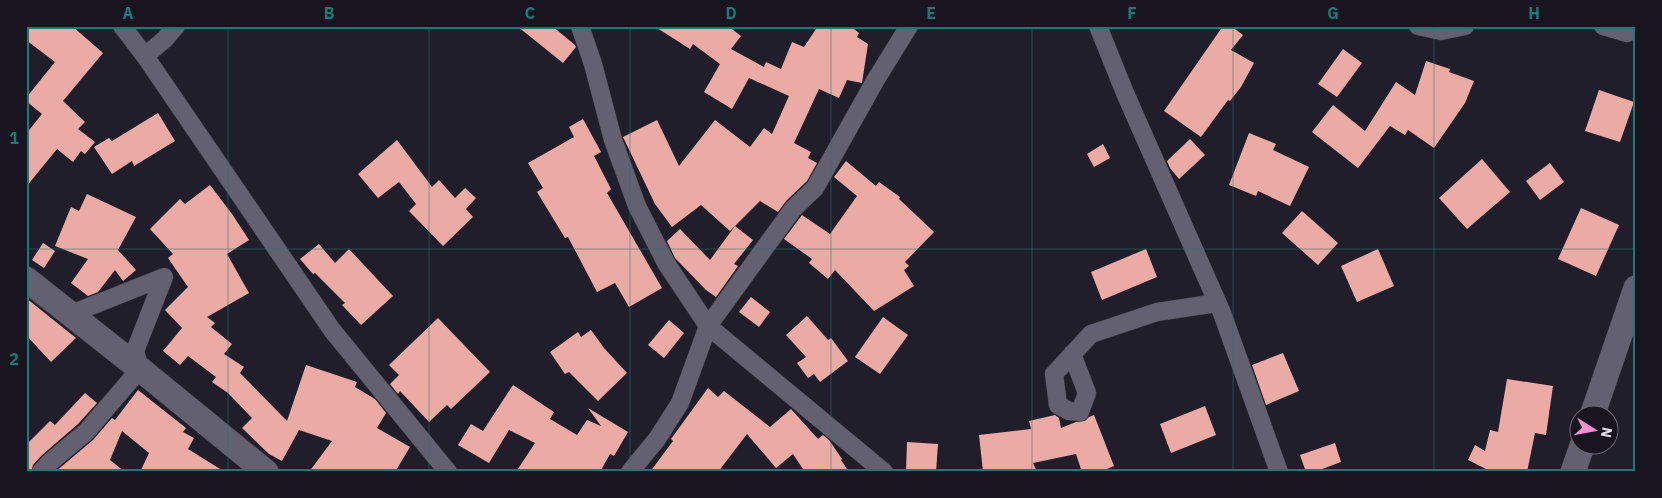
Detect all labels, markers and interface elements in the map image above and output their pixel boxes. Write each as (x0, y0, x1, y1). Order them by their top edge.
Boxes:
text: A (123, 3, 134, 23)
text: B (324, 3, 335, 23)
text: C (525, 3, 535, 23)
text: D (725, 3, 737, 23)
text: E (926, 3, 936, 23)
text: F (1127, 3, 1137, 23)
text: G (1327, 3, 1339, 23)
text: H (1528, 3, 1540, 23)
text: 1 (9, 128, 19, 148)
text: 2 (9, 349, 19, 369)
north arrow (1570, 406, 1620, 456)
text: N (1597, 426, 1617, 439)

